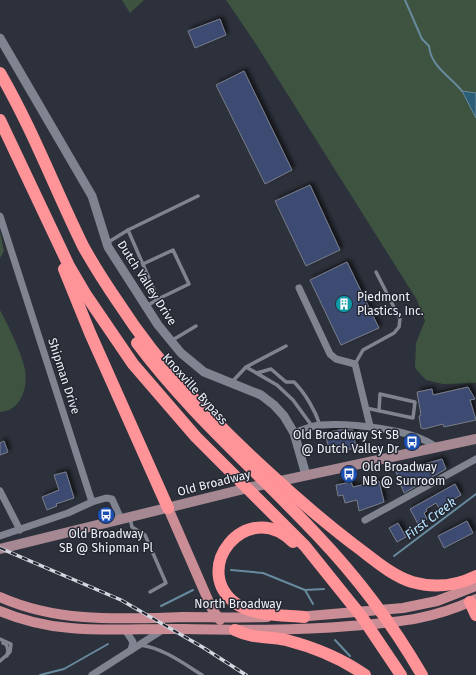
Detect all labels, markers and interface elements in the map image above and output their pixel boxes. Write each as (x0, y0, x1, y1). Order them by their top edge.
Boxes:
street label: Dutch Valley Drive (114, 238, 180, 328)
place label: Piedmont Plastics, Inc. (357, 290, 424, 318)
building icon: Piedmont Plastics, Inc. (334, 294, 354, 314)
street label: Shipman Drive (45, 336, 83, 416)
street label: Knoxville Bypass (160, 351, 231, 428)
place label: Old Broadway St SB @ Dutch Valley Dr (293, 428, 399, 456)
bus stop icon: Old Broadway St SB @ Dutch Valley Dr (402, 432, 422, 452)
place label: Old Broadway NB @ Sunroom (362, 460, 445, 488)
bus stop icon: Old Broadway NB @ Sunroom (339, 464, 359, 484)
street label: Old Broadway (176, 467, 252, 499)
water label: First Creek (402, 494, 459, 543)
bus stop icon: Old Broadway SB @ Shipman Pl (96, 505, 116, 525)
place label: Old Broadway SB @ Shipman Pl (59, 527, 153, 555)
street label: North Broadway (194, 597, 282, 611)

